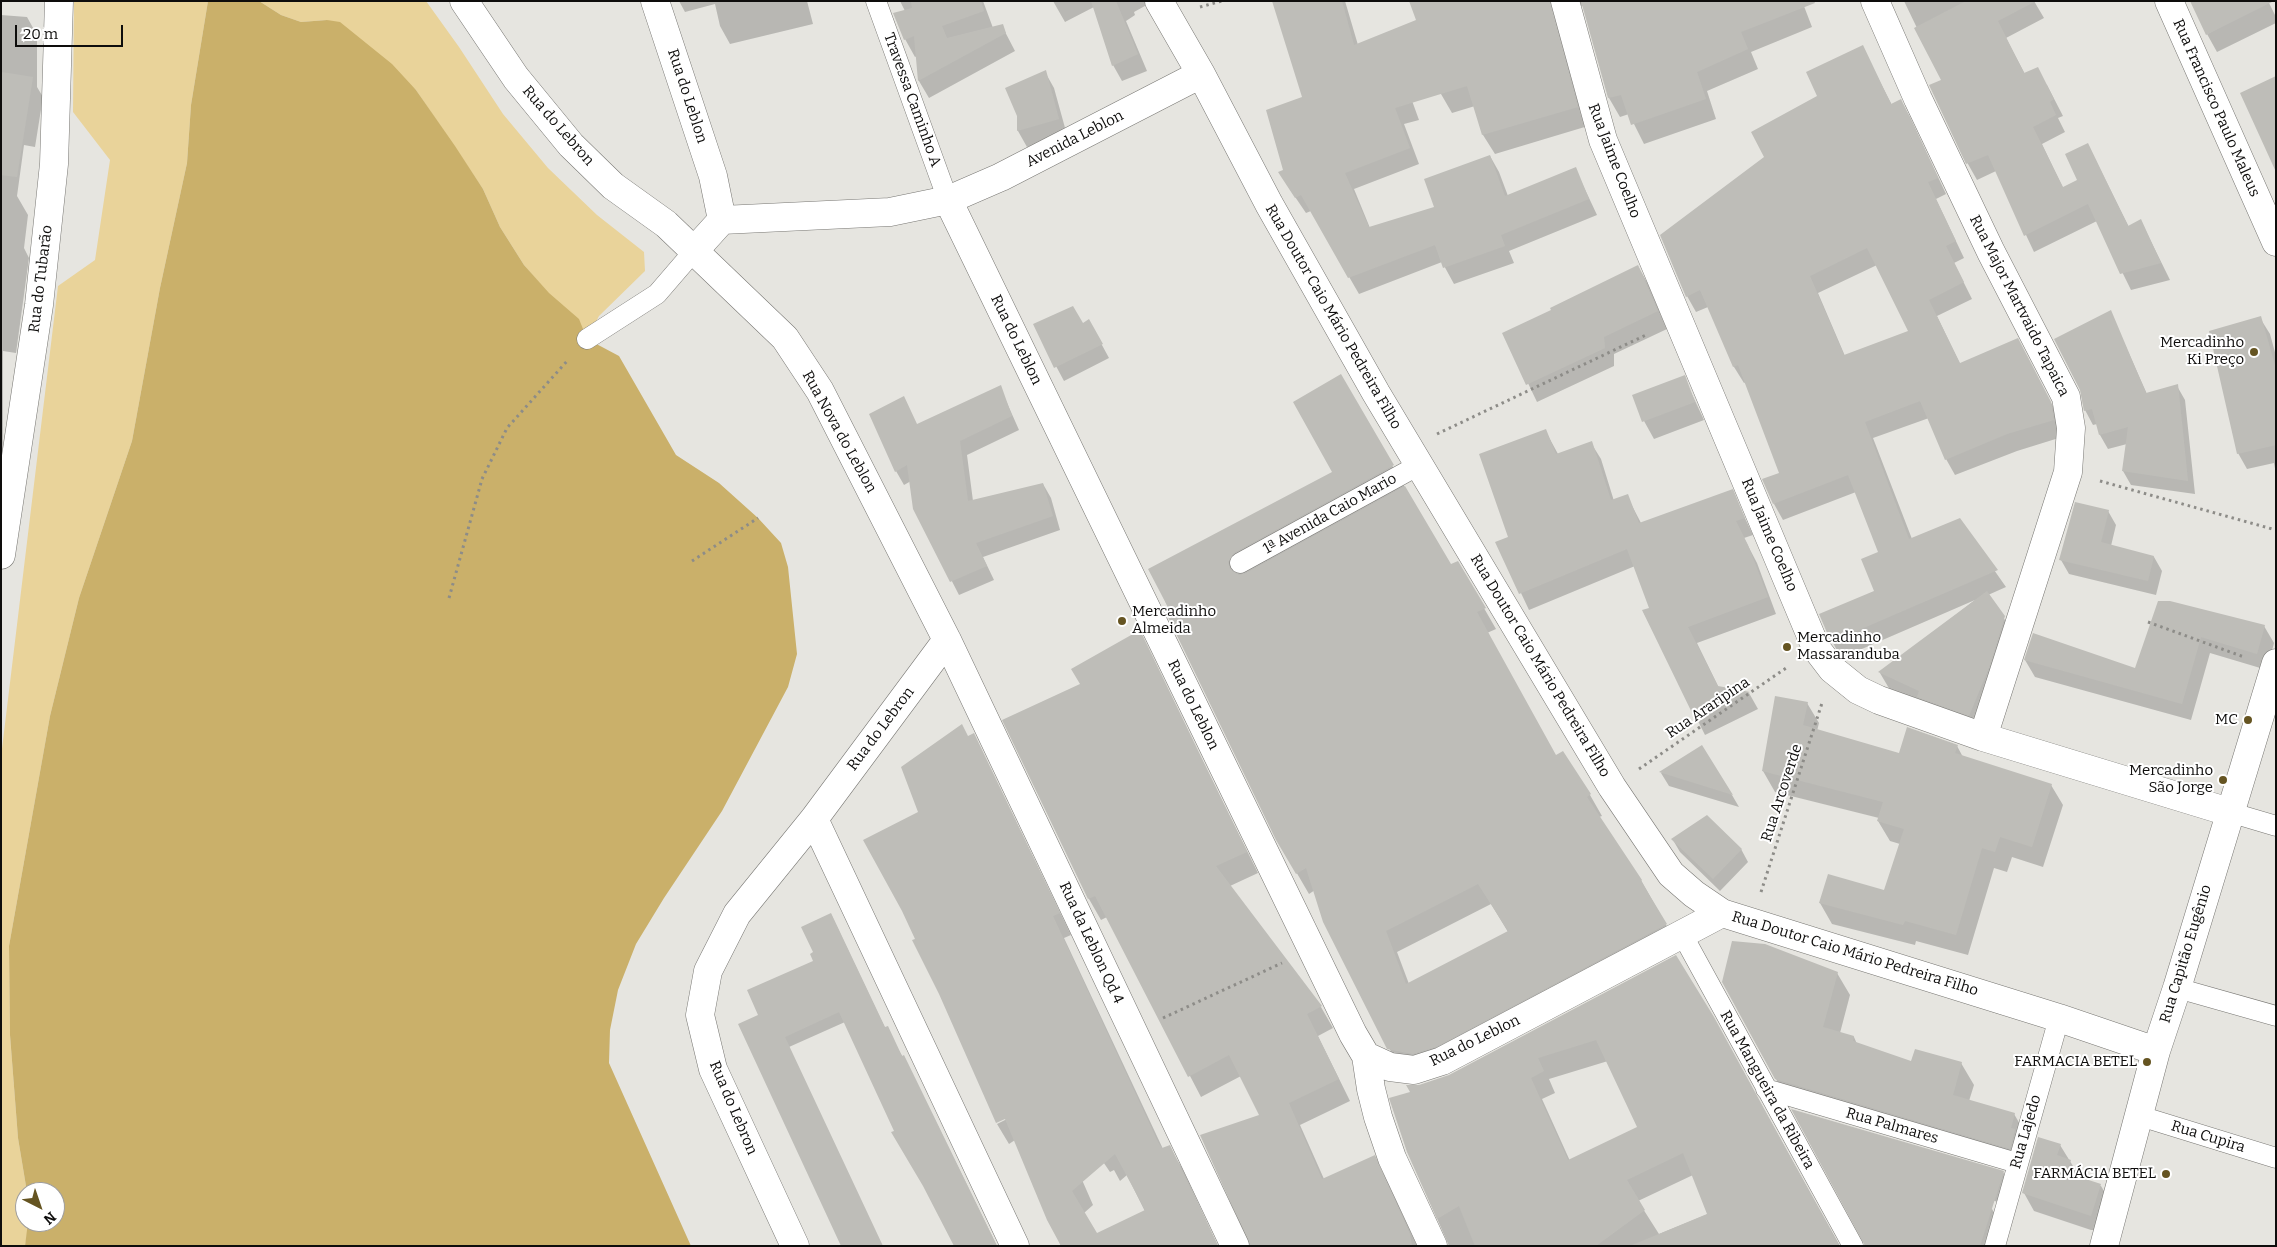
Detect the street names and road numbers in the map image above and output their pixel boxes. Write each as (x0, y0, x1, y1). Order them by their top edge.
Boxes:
street label: Rua Francisco Paulo Maleus (2169, 16, 2263, 200)
street label: Travessa Caminho A (879, 31, 945, 169)
street label: Rua do Leblon (663, 47, 711, 145)
street label: Rua do Lebron (518, 82, 598, 170)
street label: Rua Jaime Coelho (1584, 101, 1644, 221)
street label: Avenida Leblon (1023, 107, 1127, 171)
street label: Rua Doutor Caio Mário Pedreira Filho (1261, 201, 1405, 433)
street label: Rua Major Martvaido Tapaica (1965, 212, 2073, 400)
street label: Rua do Tubarão (25, 224, 57, 334)
street label: Rua do Leblon (986, 292, 1046, 388)
street label: Rua Nova do Leblon (798, 368, 880, 496)
street label: 1ª Avenida Caio Mario (1260, 470, 1400, 558)
street label: Rua Jaime Coelho (1737, 476, 1801, 594)
street label: Rua Doutor Caio Mário Pedreira Filho (1466, 551, 1614, 781)
street label: Rua do Leblon (1163, 657, 1223, 753)
street label: Rua Araripina (1663, 673, 1753, 743)
street label: Rua do Lebron (844, 684, 918, 774)
street label: Rua Arcoverde (1758, 742, 1806, 844)
street label: Rua da Leblon Qd 4 (1055, 879, 1127, 1007)
street label: Rua Capitão Eugênio (2156, 883, 2216, 1025)
street label: Rua Doutor Caio Mário Pedreira Filho (1730, 908, 1980, 1000)
street label: Rua Mangueira da Ribeira (1716, 1008, 1818, 1172)
street label: Rua do Leblon (1427, 1011, 1523, 1071)
street label: Rua do Lebron (705, 1058, 761, 1158)
street label: Rua Lajedo (2007, 1093, 2045, 1171)
street label: Rua Palmares (1844, 1104, 1940, 1148)
street label: Rua Cupira (2169, 1117, 2247, 1157)

